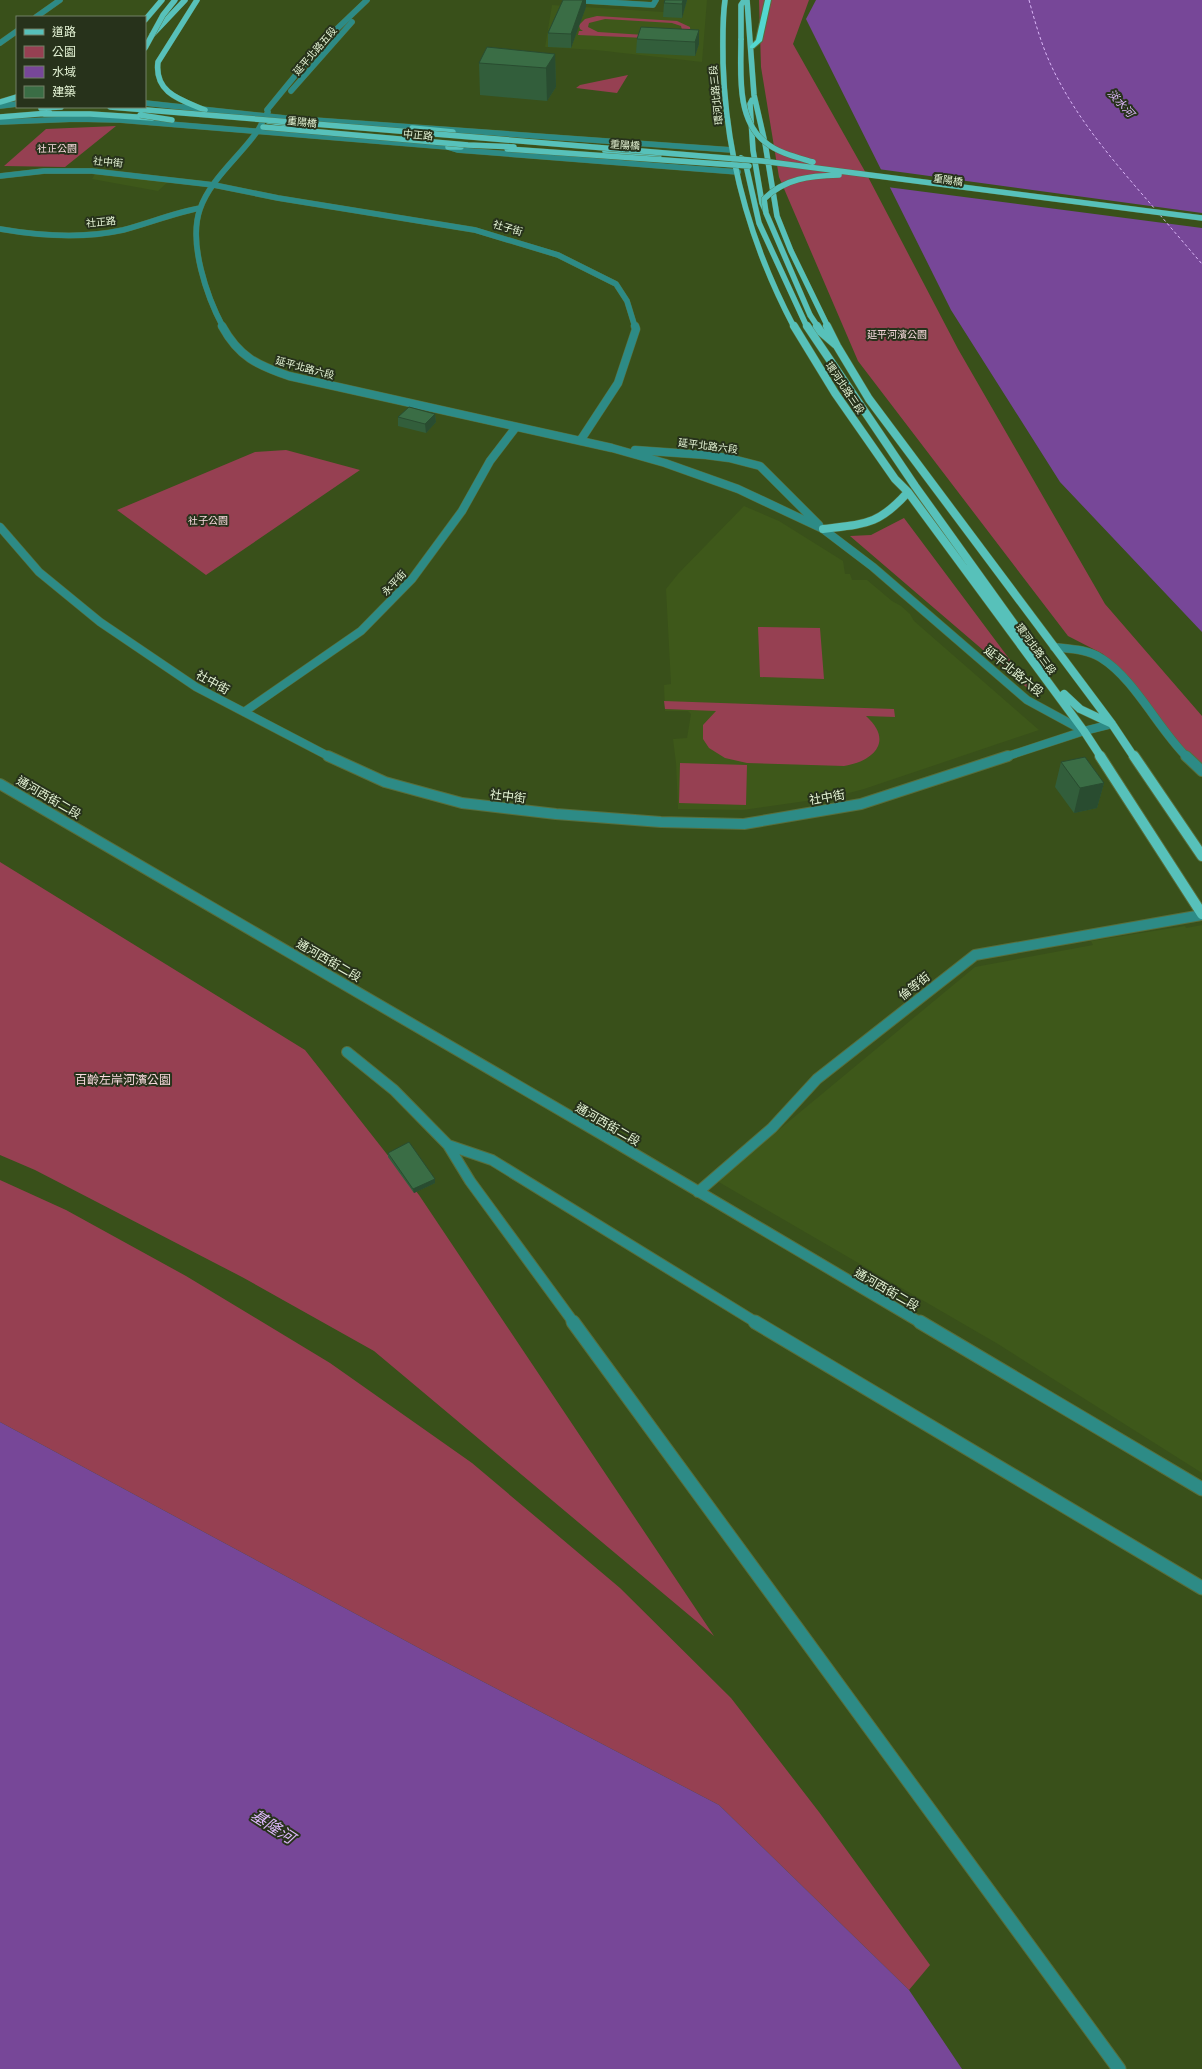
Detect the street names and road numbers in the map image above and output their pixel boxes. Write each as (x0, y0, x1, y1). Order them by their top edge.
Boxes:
street label: 延平北路五段 (290, 24, 340, 78)
street label: 環河北路三段 (706, 64, 726, 126)
street label: 重陽橋 (286, 114, 318, 130)
street label: 中正路 (402, 127, 434, 143)
street label: 重陽橋 (610, 137, 640, 153)
street label: 社中街 (92, 154, 124, 170)
street label: 重陽橋 (932, 171, 964, 189)
street label: 社正路 (85, 214, 117, 230)
street label: 社子街 (492, 218, 524, 238)
street label: 延平北路六段 (274, 354, 336, 382)
street label: 環河北路三段 (823, 359, 867, 417)
street label: 延平北路六段 (677, 436, 739, 456)
street label: 永平街 (379, 568, 409, 598)
street label: 環河北路三段 (1013, 621, 1059, 677)
street label: 延平北路六段 (981, 643, 1047, 699)
street label: 社中街 (194, 667, 232, 697)
street label: 通河西街二段 (14, 773, 84, 821)
street label: 社中街 (489, 786, 527, 806)
street label: 社中街 (808, 786, 846, 808)
street label: 通河西街二段 (294, 936, 364, 984)
street label: 倫等街 (895, 969, 933, 1003)
street label: 通河西街二段 (573, 1100, 643, 1148)
street label: 通河西街二段 (852, 1265, 922, 1313)

